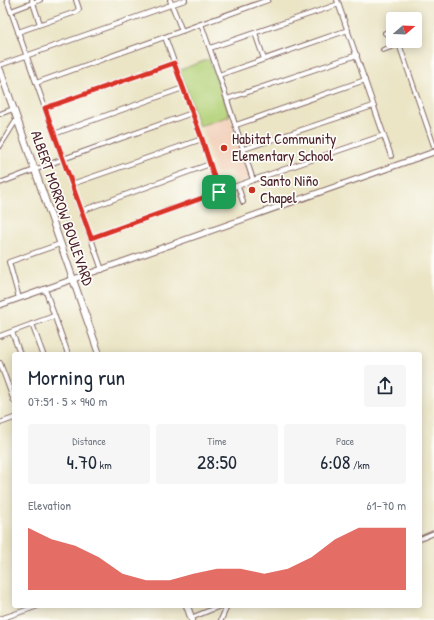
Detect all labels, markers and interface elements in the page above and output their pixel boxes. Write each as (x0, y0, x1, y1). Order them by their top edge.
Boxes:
north arrow (386, 12, 422, 48)
map controls (386, 12, 422, 48)
street label: ALBERT MORROW BOULEVARD (26, 128, 99, 289)
place label: Habitat Community Elementary School (232, 128, 336, 166)
marker: Habitat Community Elementary School (219, 143, 229, 153)
place label: Santo Niño Chapel (260, 170, 318, 208)
pin (202, 175, 236, 209)
icon: arrive (208, 181, 230, 203)
marker: Santo Niño Chapel (247, 185, 257, 195)
text: Morning run (28, 362, 125, 392)
button: share (364, 365, 406, 407)
text: 07:51 · 5 × 940 m (28, 392, 107, 410)
text: Distance (72, 434, 106, 448)
text: Time (207, 434, 227, 448)
text: Pace (336, 434, 354, 448)
text: 4.70 (66, 448, 97, 475)
text: 28:50 (197, 448, 237, 475)
text: 6:08 (320, 448, 351, 475)
text: km (97, 458, 112, 472)
text: /km (351, 458, 370, 472)
text: Elevation (28, 496, 71, 514)
text: 61–70 m (367, 496, 406, 514)

